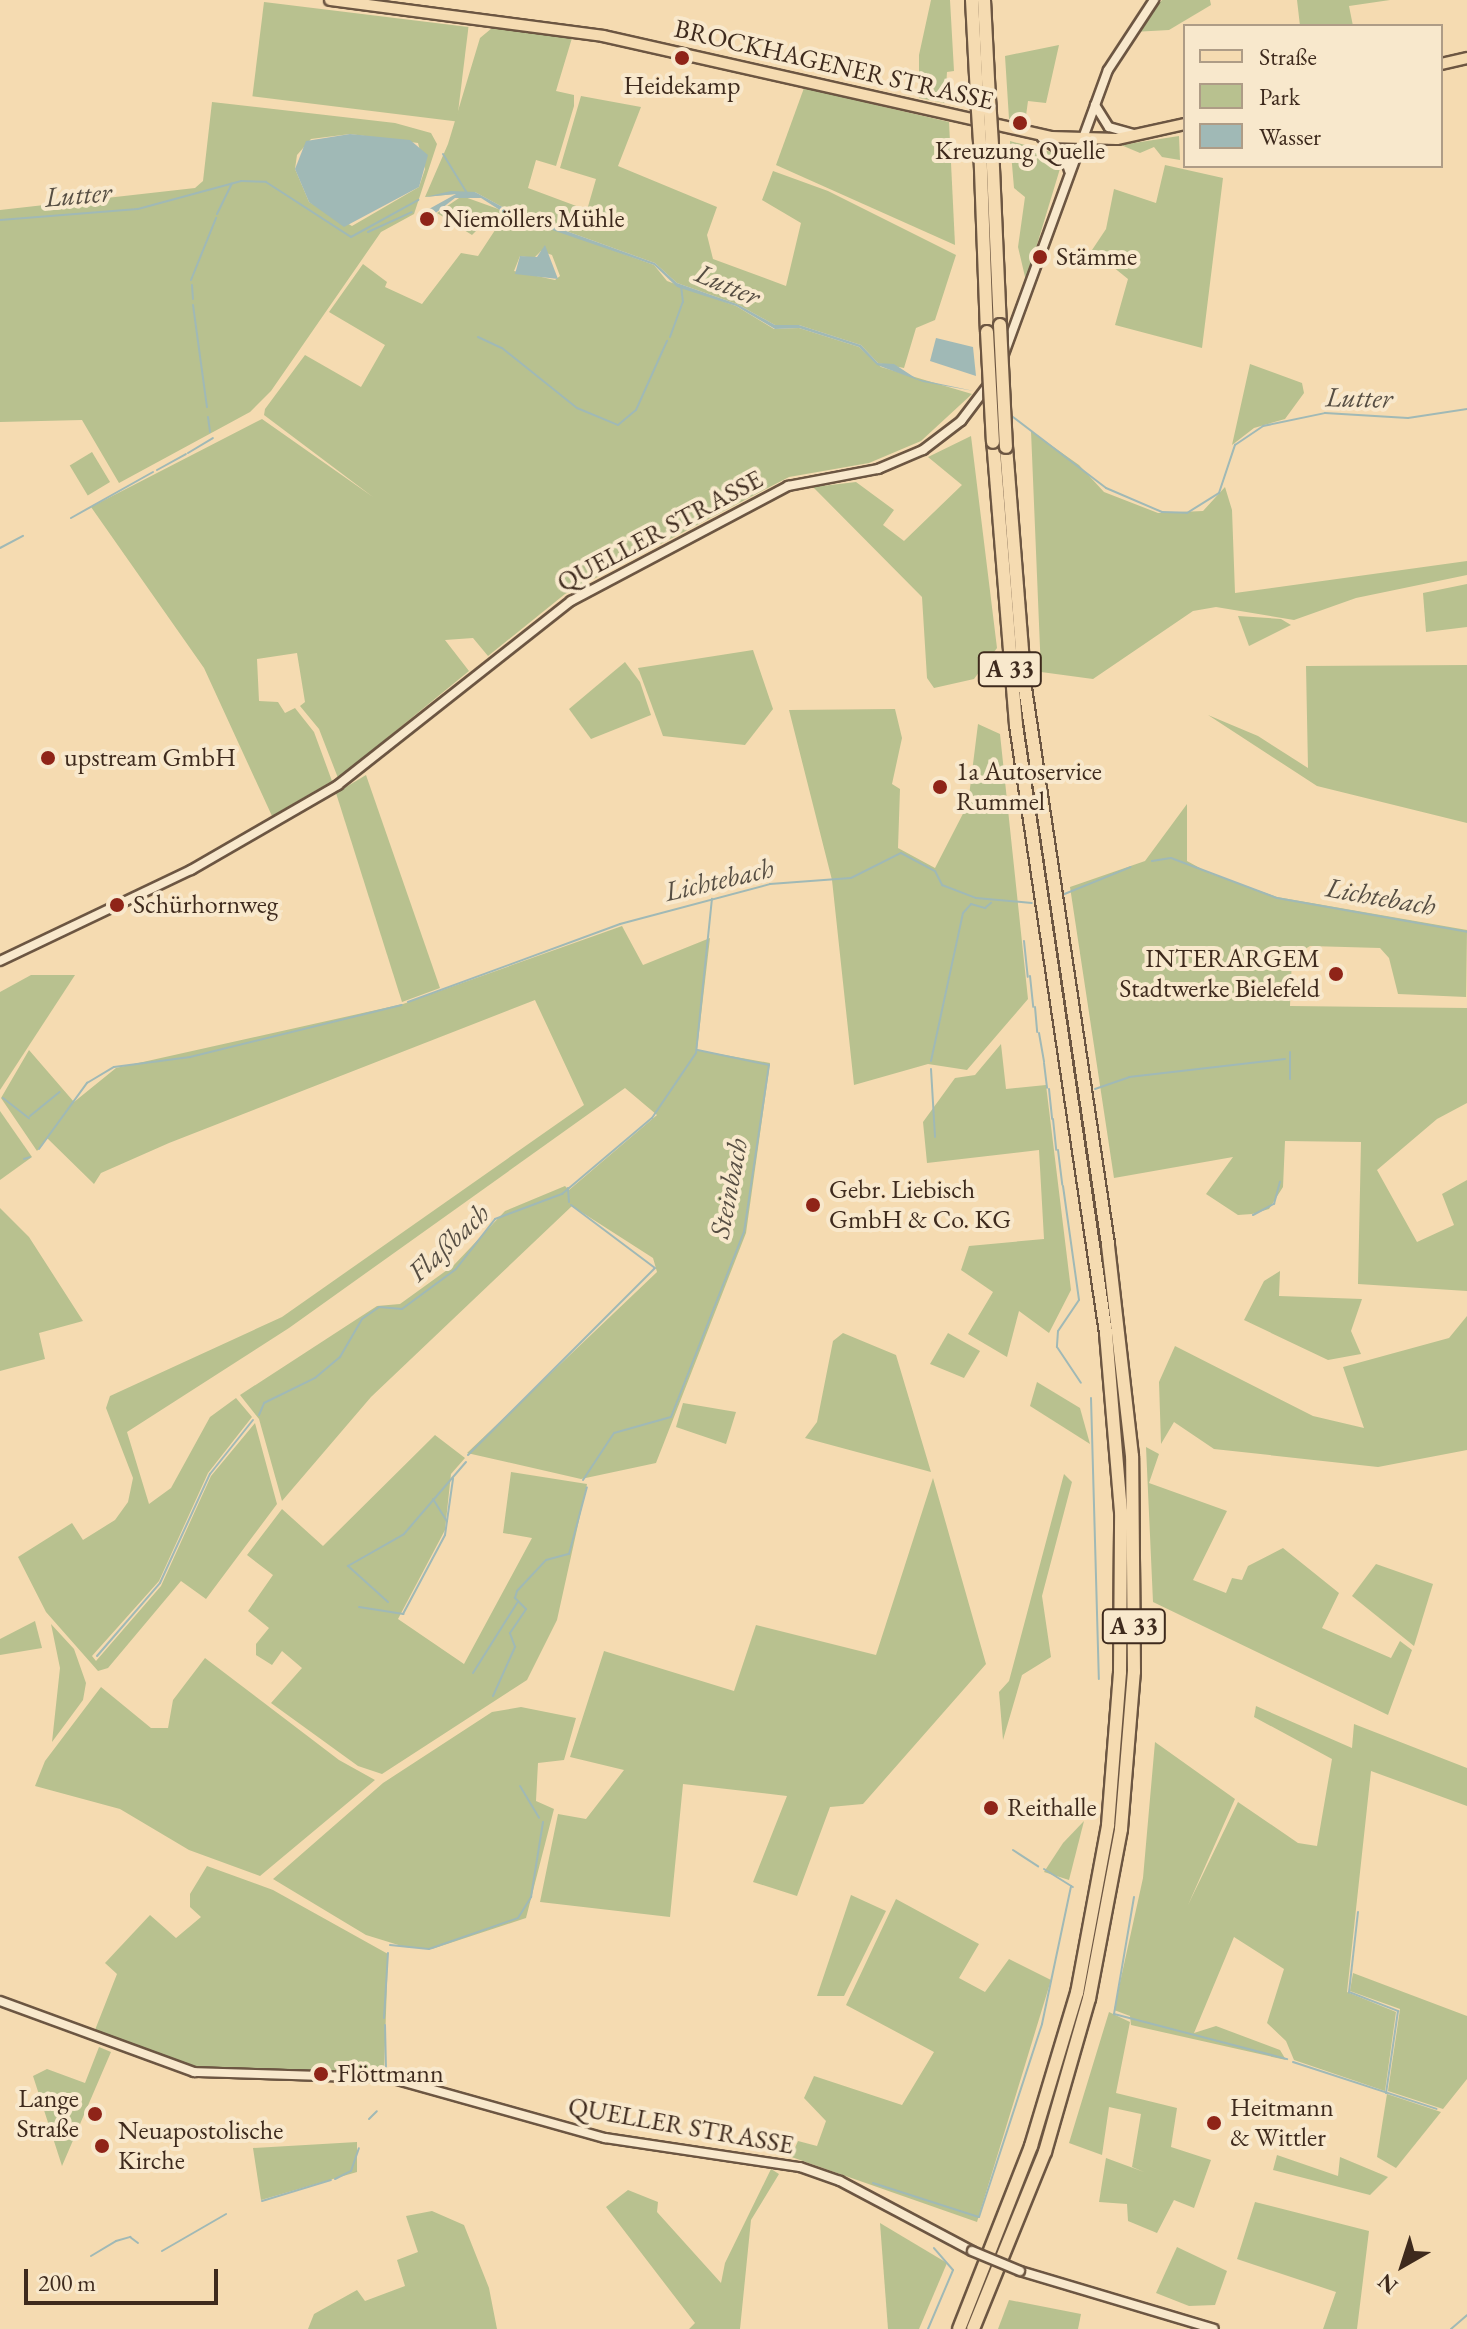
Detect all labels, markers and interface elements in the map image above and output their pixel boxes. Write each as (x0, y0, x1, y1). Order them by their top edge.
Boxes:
street label: BROCKHAGENER STRASSE (671, 13, 997, 117)
legend (1183, 24, 1443, 168)
text: Straße (1259, 41, 1317, 72)
marker: Heidekamp (673, 49, 691, 67)
place label: Heidekamp (623, 70, 741, 102)
text: Park (1259, 81, 1300, 112)
marker: Kreuzung Quelle (1011, 114, 1029, 132)
text: Wasser (1259, 121, 1321, 152)
place label: Kreuzung Quelle (935, 135, 1105, 167)
water label: Lutter (43, 174, 113, 214)
place label: Niemöllers Mühle (443, 203, 625, 235)
marker: Niemöllers Mühle (418, 210, 436, 228)
place label: Stämme (1056, 241, 1137, 273)
marker: Stämme (1031, 248, 1049, 266)
water label: Lutter (691, 255, 765, 313)
water label: Lutter (1325, 380, 1393, 414)
street label: QUELLER STRASSE (552, 464, 768, 598)
road number: A 33 (976, 649, 1044, 689)
place label: upstream GmbH (64, 742, 236, 774)
marker: upstream GmbH (39, 749, 57, 767)
place label: 1a Autoservice Rummel (956, 756, 1102, 818)
marker: 1a Autoservice Rummel (931, 778, 949, 796)
water label: Lichtebach (661, 850, 777, 908)
water label: Lichtebach (1323, 870, 1439, 922)
place label: Schürhornweg (133, 889, 278, 921)
marker: Schürhornweg (108, 896, 126, 914)
place label: INTERARGEM Stadtwerke Bielefeld (1119, 943, 1320, 1004)
marker: INTERARGEM Stadtwerke Bielefeld (1327, 965, 1345, 983)
water label: Steinbach (702, 1135, 754, 1241)
place label: Gebr. Liebisch GmbH & Co. KG (829, 1174, 1011, 1236)
water label: Flaßbach (400, 1196, 496, 1288)
marker: Gebr. Liebisch GmbH & Co. KG (804, 1196, 822, 1214)
road number: A 33 (1100, 1606, 1168, 1646)
place label: Reithalle (1007, 1792, 1097, 1824)
marker: Reithalle (982, 1799, 1000, 1817)
place label: Flöttmann (337, 2058, 444, 2090)
marker: Flöttmann (312, 2065, 330, 2083)
place label: Lange Straße (16, 2083, 79, 2144)
street label: QUELLER STRASSE (566, 2091, 796, 2161)
place label: Heitmann & Wittler (1230, 2092, 1334, 2154)
marker: Lange Straße (86, 2105, 104, 2123)
marker: Heitmann & Wittler (1205, 2114, 1223, 2132)
place label: Neuapostolische Kirche (118, 2115, 283, 2176)
marker: Neuapostolische Kirche (93, 2137, 111, 2155)
north arrow (1363, 2225, 1443, 2305)
scale bar (28, 2253, 222, 2303)
text: 200 m (38, 2267, 96, 2298)
text: N (1372, 2267, 1404, 2301)

